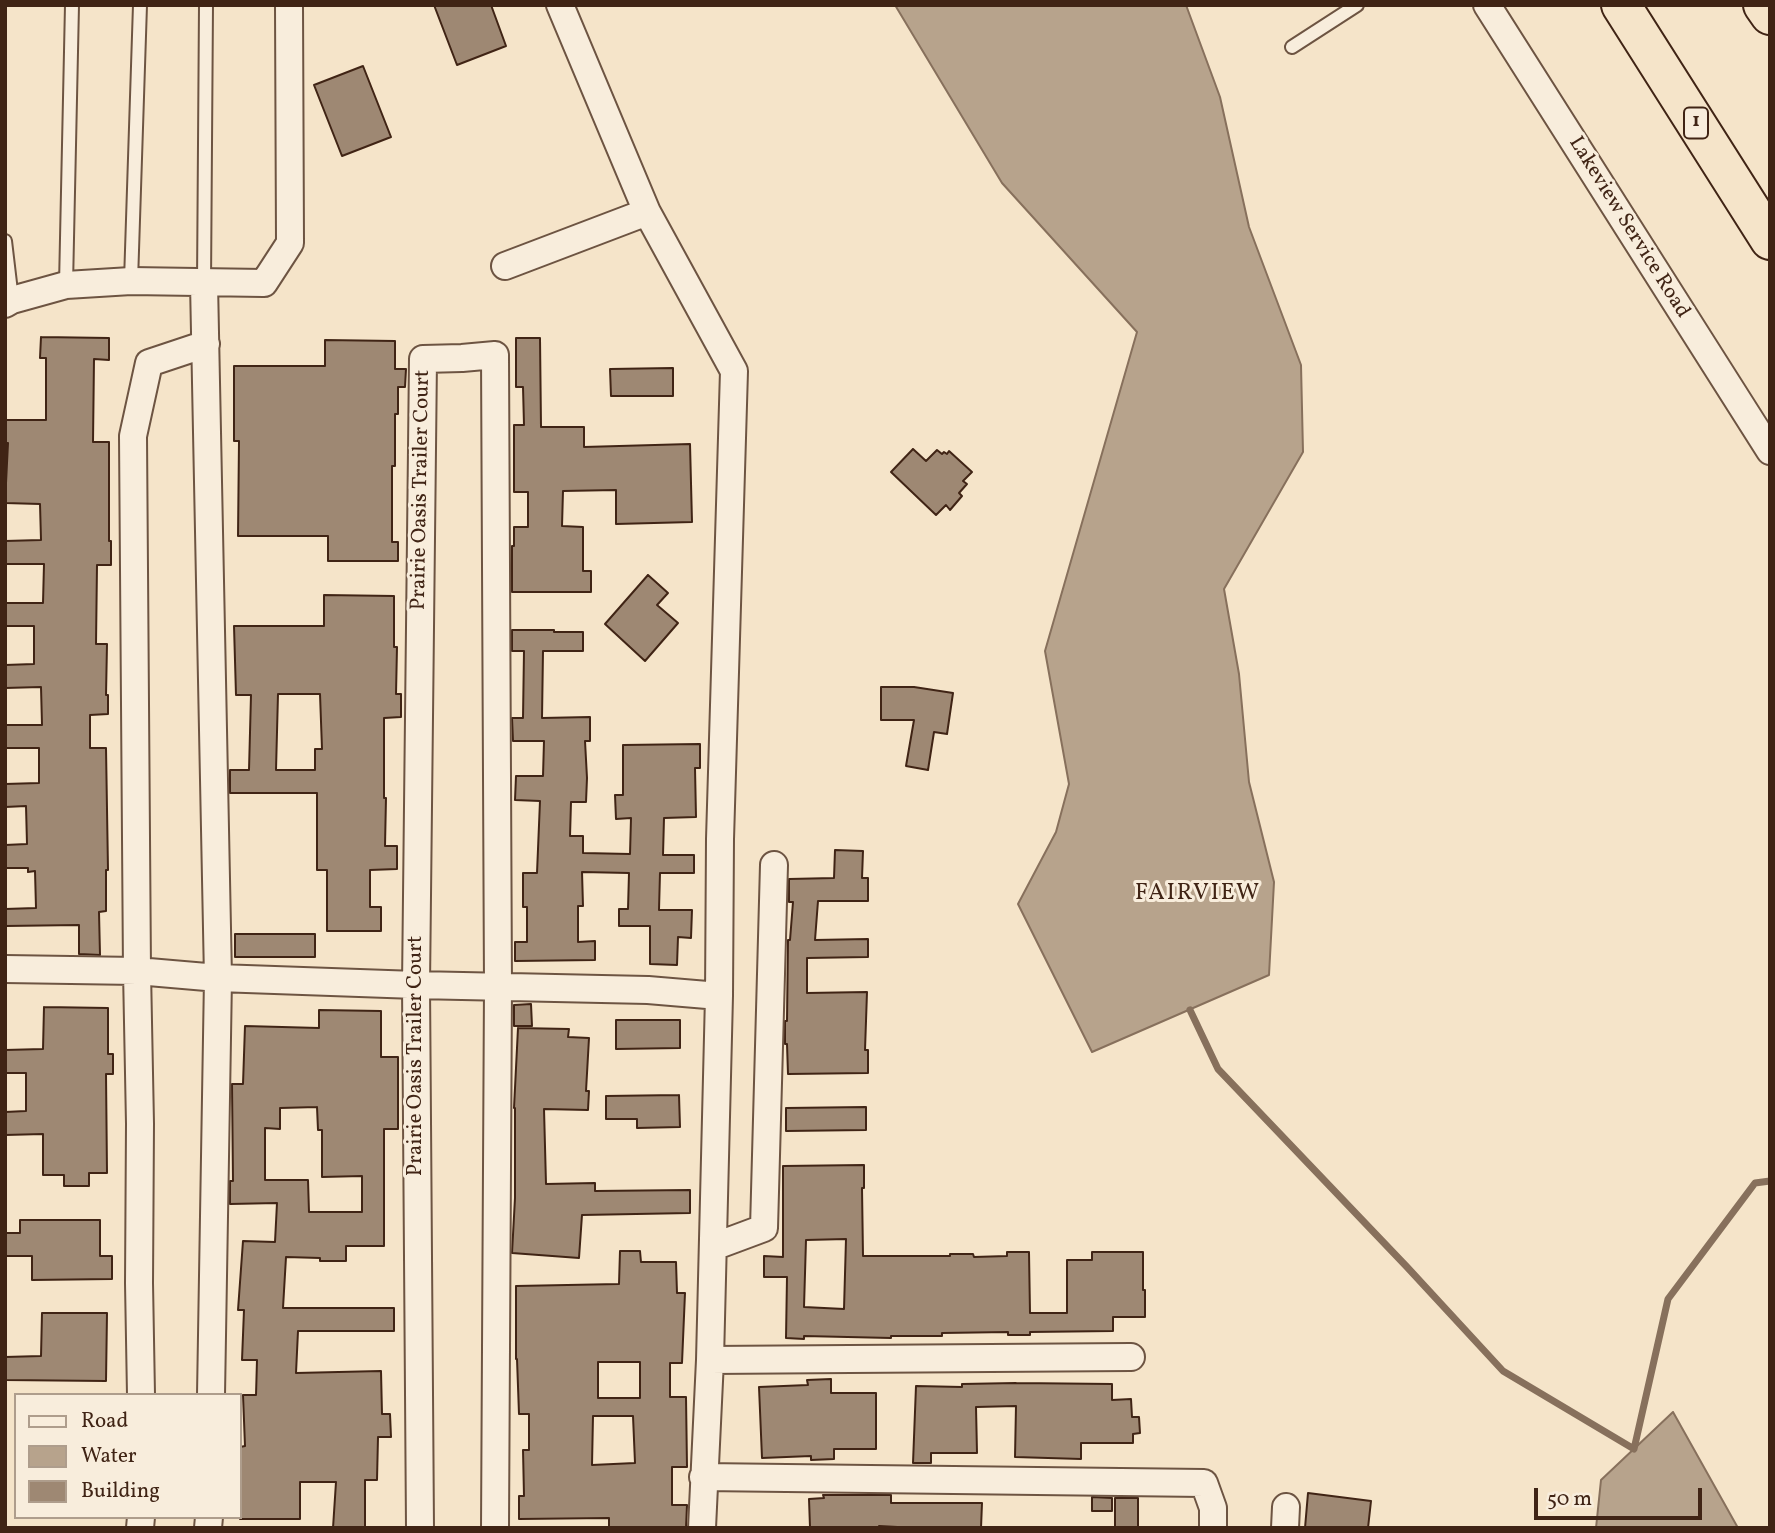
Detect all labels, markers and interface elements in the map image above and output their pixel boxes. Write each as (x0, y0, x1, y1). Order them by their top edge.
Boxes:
road number: 1 (1684, 108, 1708, 139)
street label: Lakeview Service Road (1562, 133, 1694, 323)
street label: Prairie Oasis Trailer Court (407, 370, 437, 610)
district label: FAIRVIEW (1136, 881, 1260, 909)
street label: Prairie Oasis Trailer Court (404, 936, 430, 1176)
legend (14, 1393, 242, 1519)
text: Road (81, 1407, 128, 1436)
text: Water (81, 1442, 137, 1471)
scale bar (1537, 1474, 1705, 1518)
text: Building (81, 1477, 160, 1506)
text: 50 m (1547, 1485, 1592, 1514)

